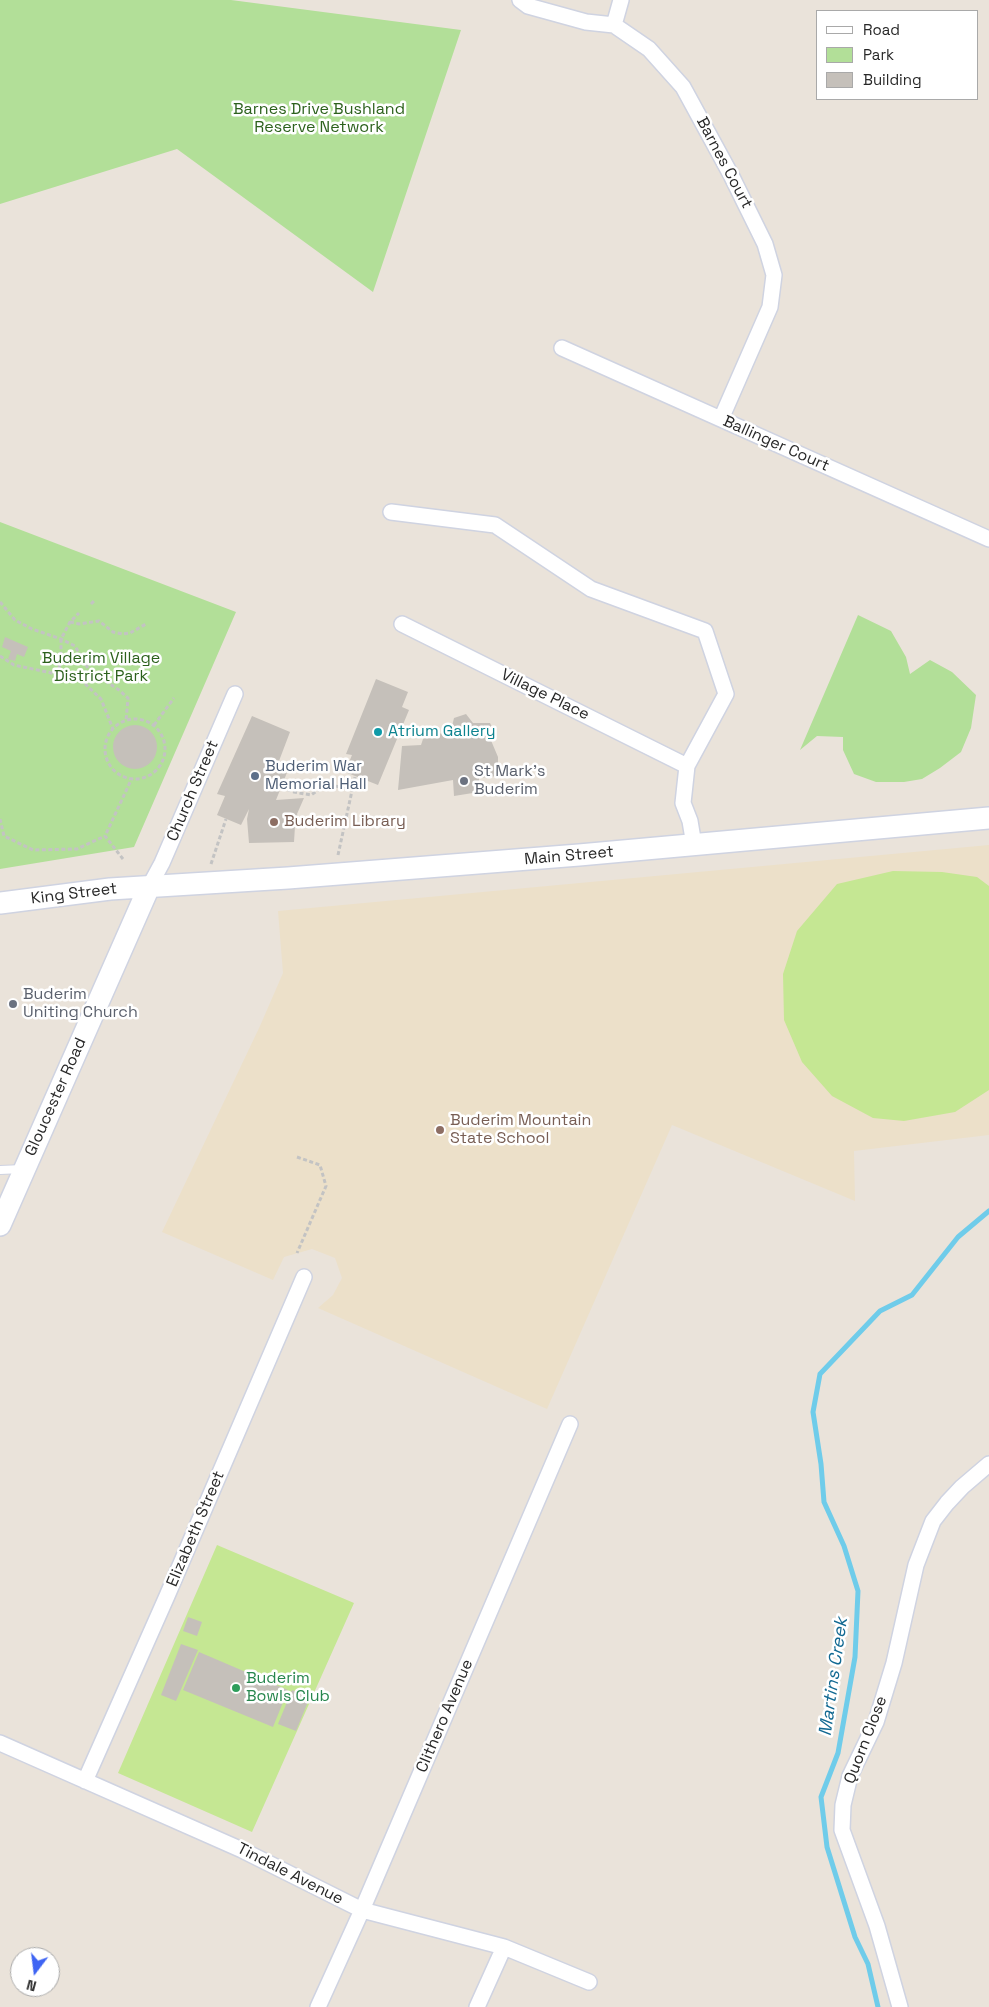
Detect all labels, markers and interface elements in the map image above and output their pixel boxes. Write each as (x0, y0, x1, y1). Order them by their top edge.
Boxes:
legend (816, 10, 979, 100)
text: Road (863, 20, 900, 39)
text: Park (863, 45, 894, 64)
text: Building (863, 70, 922, 89)
park label: Barnes Drive Bushland Reserve Network (233, 100, 405, 138)
street label: Barnes Court (692, 114, 756, 212)
street label: Ballinger Court (720, 412, 832, 476)
park label: Buderim Village District Park (42, 649, 160, 687)
street label: Village Place (498, 665, 592, 725)
place label: Atrium Gallery (388, 722, 496, 742)
marker: Atrium Gallery (372, 726, 384, 738)
street label: Church Street (163, 738, 223, 844)
place label: Buderim War Memorial Hall (265, 757, 367, 795)
place label: St Mark's Buderim (474, 762, 545, 800)
marker: Buderim War Memorial Hall (249, 770, 261, 782)
marker: St Mark's Buderim (458, 775, 470, 787)
place label: Buderim Library (284, 812, 406, 832)
marker: Buderim Library (268, 816, 280, 828)
street label: Main Street (523, 843, 615, 869)
street label: King Street (30, 879, 118, 909)
place label: Buderim Uniting Church (23, 985, 138, 1023)
marker: Buderim Uniting Church (7, 998, 19, 1010)
street label: Gloucester Road (21, 1035, 91, 1159)
place label: Buderim Mountain State School (450, 1111, 591, 1149)
marker: Buderim Mountain State School (434, 1124, 446, 1136)
street label: Elizabeth Street (163, 1468, 229, 1590)
water label: Martins Creek (815, 1616, 853, 1738)
street label: Clithero Avenue (413, 1657, 477, 1775)
place label: Buderim Bowls Club (246, 1669, 330, 1707)
marker: Buderim Bowls Club (230, 1682, 242, 1694)
street label: Quorn Close (840, 1693, 892, 1787)
street label: Tindale Avenue (234, 1839, 346, 1909)
north arrow (10, 1947, 60, 1997)
text: N (25, 1976, 38, 1995)

